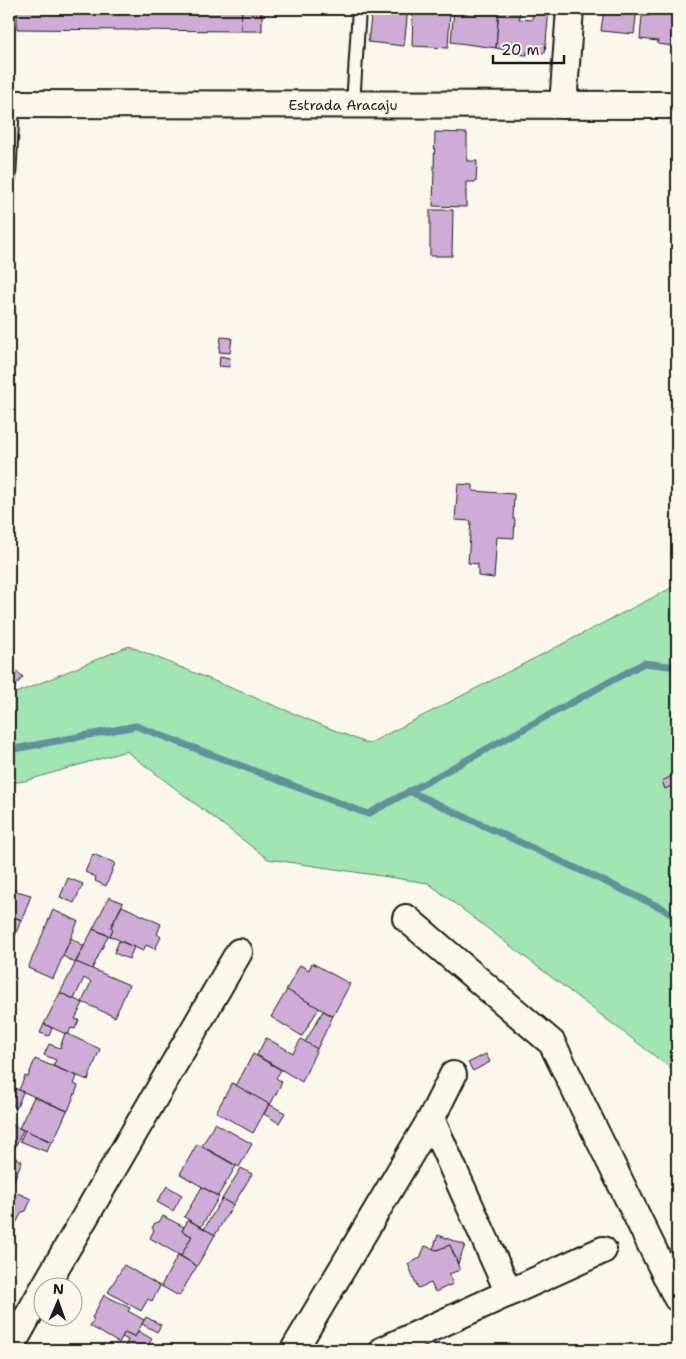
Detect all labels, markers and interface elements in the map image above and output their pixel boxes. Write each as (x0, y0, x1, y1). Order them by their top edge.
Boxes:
scale bar (493, 32, 565, 64)
text: 20 m (501, 40, 540, 60)
street label: Estrada Aracaju (288, 96, 398, 114)
north arrow (32, 1276, 82, 1326)
text: N (53, 1280, 64, 1298)

